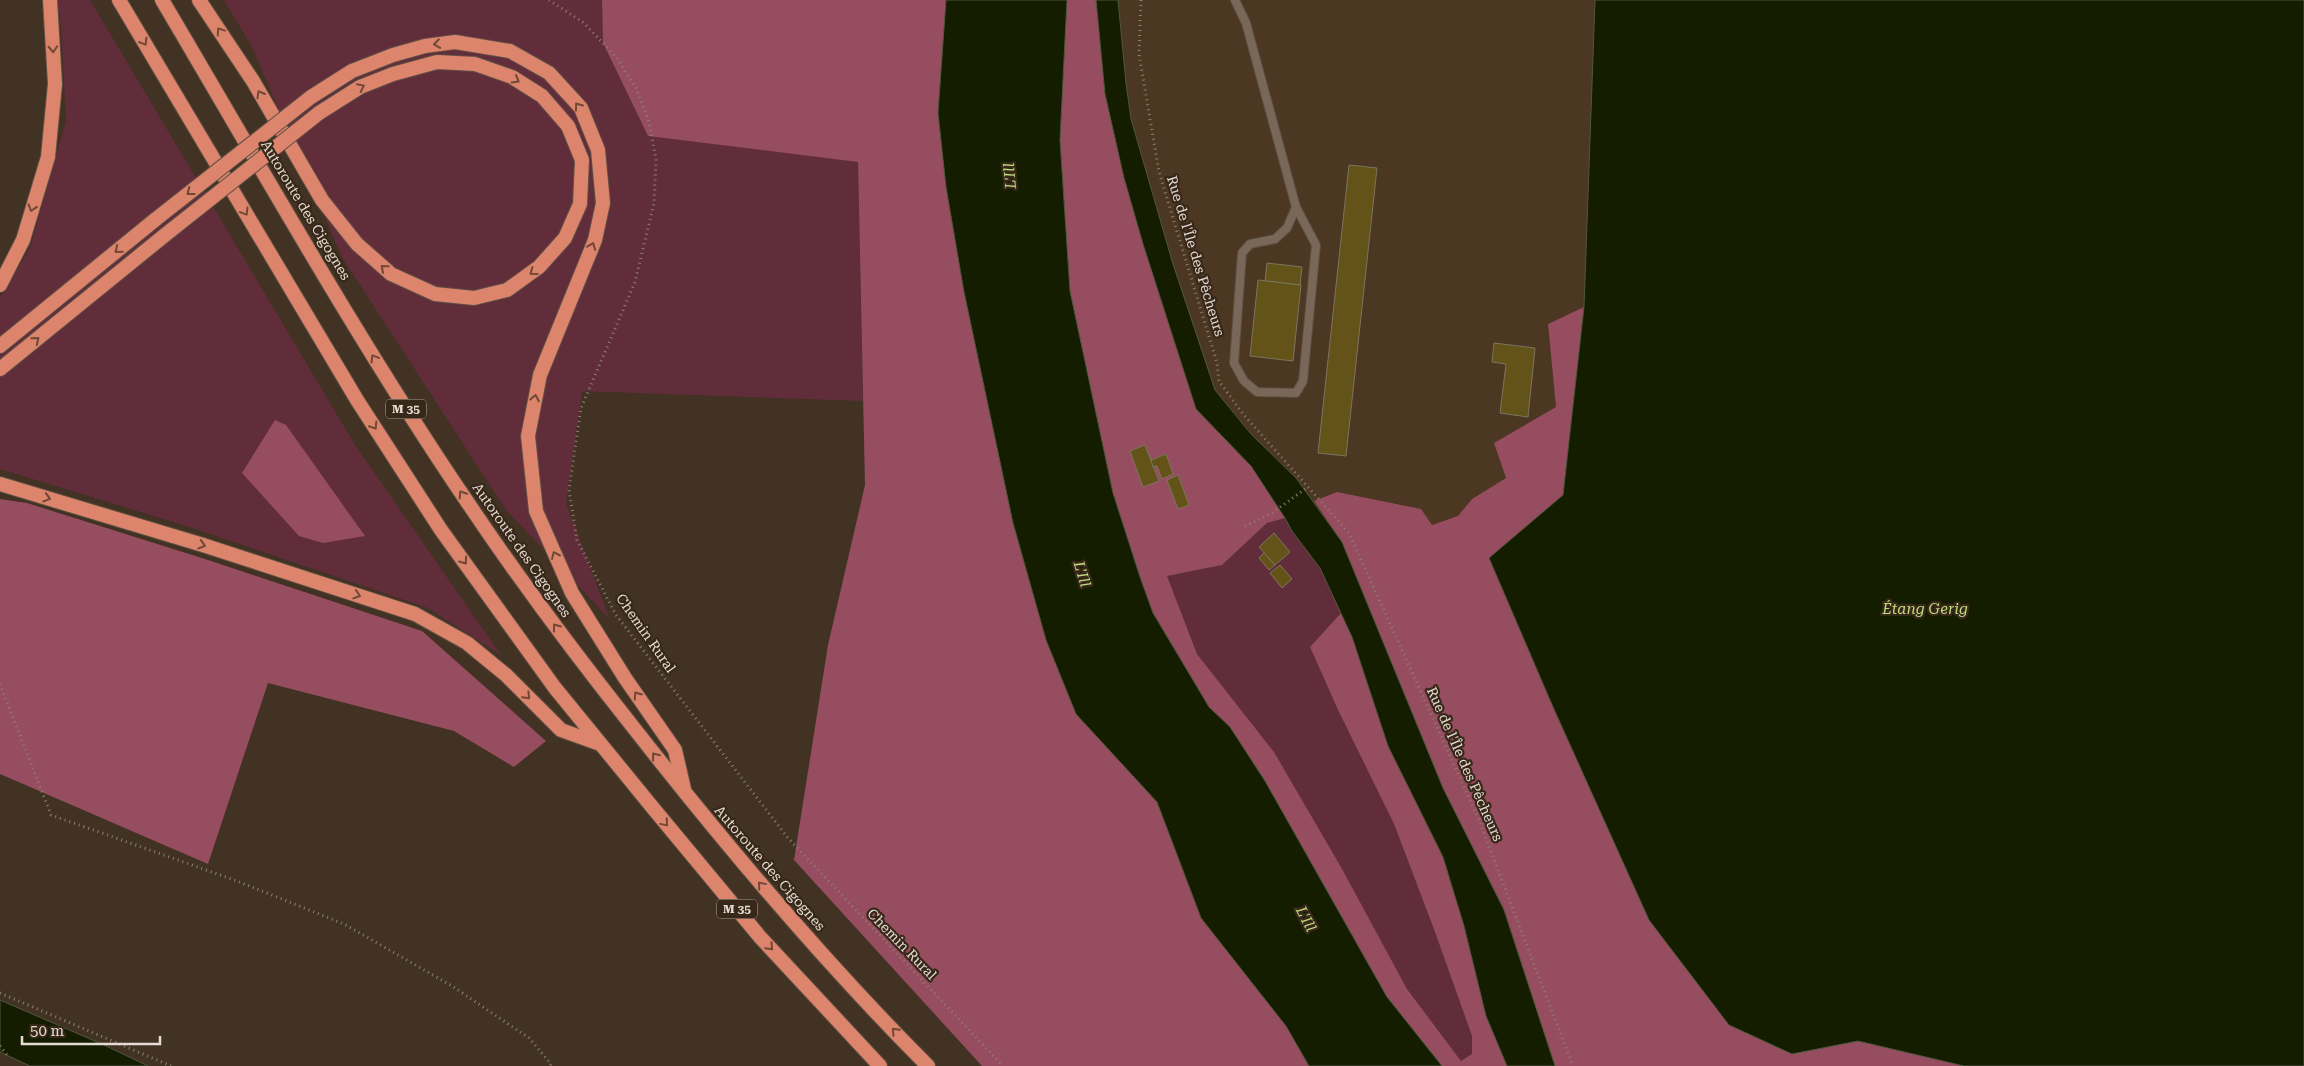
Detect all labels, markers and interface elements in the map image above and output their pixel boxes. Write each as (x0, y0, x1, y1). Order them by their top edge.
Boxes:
one-way arrow (217, 28, 226, 37)
one-way arrow (137, 37, 147, 46)
one-way arrow (433, 38, 441, 49)
one-way arrow (47, 45, 58, 53)
one-way arrow (511, 74, 520, 84)
one-way arrow (356, 83, 365, 93)
one-way arrow (257, 90, 267, 99)
one-way arrow (575, 102, 584, 112)
street label: Autoroute des Cigognes (258, 137, 354, 283)
water label: L'Ill (1000, 162, 1020, 191)
street label: Rue de l'Île des Pêcheurs (1164, 174, 1228, 339)
one-way arrow (187, 187, 196, 195)
one-way arrow (28, 204, 38, 212)
one-way arrow (238, 206, 248, 215)
one-way arrow (586, 242, 596, 251)
one-way arrow (115, 245, 124, 253)
one-way arrow (381, 265, 390, 274)
one-way arrow (529, 265, 538, 275)
one-way arrow (30, 337, 39, 345)
one-way arrow (371, 354, 381, 363)
one-way arrow (529, 394, 540, 402)
road number: M 35 (386, 399, 426, 418)
one-way arrow (368, 420, 377, 430)
street label: Autoroute des Cigognes (469, 480, 575, 621)
one-way arrow (459, 491, 468, 500)
one-way arrow (42, 493, 50, 503)
one-way arrow (198, 539, 206, 549)
one-way arrow (551, 551, 562, 560)
one-way arrow (458, 555, 467, 565)
water label: L'Ill (1069, 558, 1095, 590)
one-way arrow (352, 589, 361, 599)
street label: Chemin Rural (613, 591, 679, 676)
water label: Étang Gerig (1881, 600, 1968, 618)
one-way arrow (553, 623, 562, 633)
street label: Rue de l'Île des Pêcheurs (1424, 684, 1506, 844)
one-way arrow (522, 690, 531, 699)
one-way arrow (634, 691, 643, 701)
one-way arrow (652, 752, 661, 762)
street label: Autoroute des Cigognes (711, 802, 829, 934)
one-way arrow (660, 817, 668, 826)
one-way arrow (759, 882, 767, 891)
road number: M 35 (717, 900, 757, 919)
water label: L'Ill (1291, 902, 1320, 935)
street label: Chemin Rural (864, 905, 940, 983)
one-way arrow (764, 942, 773, 951)
scale bar (22, 1014, 160, 1046)
text: 50 m (30, 1022, 65, 1040)
one-way arrow (892, 1027, 901, 1036)

